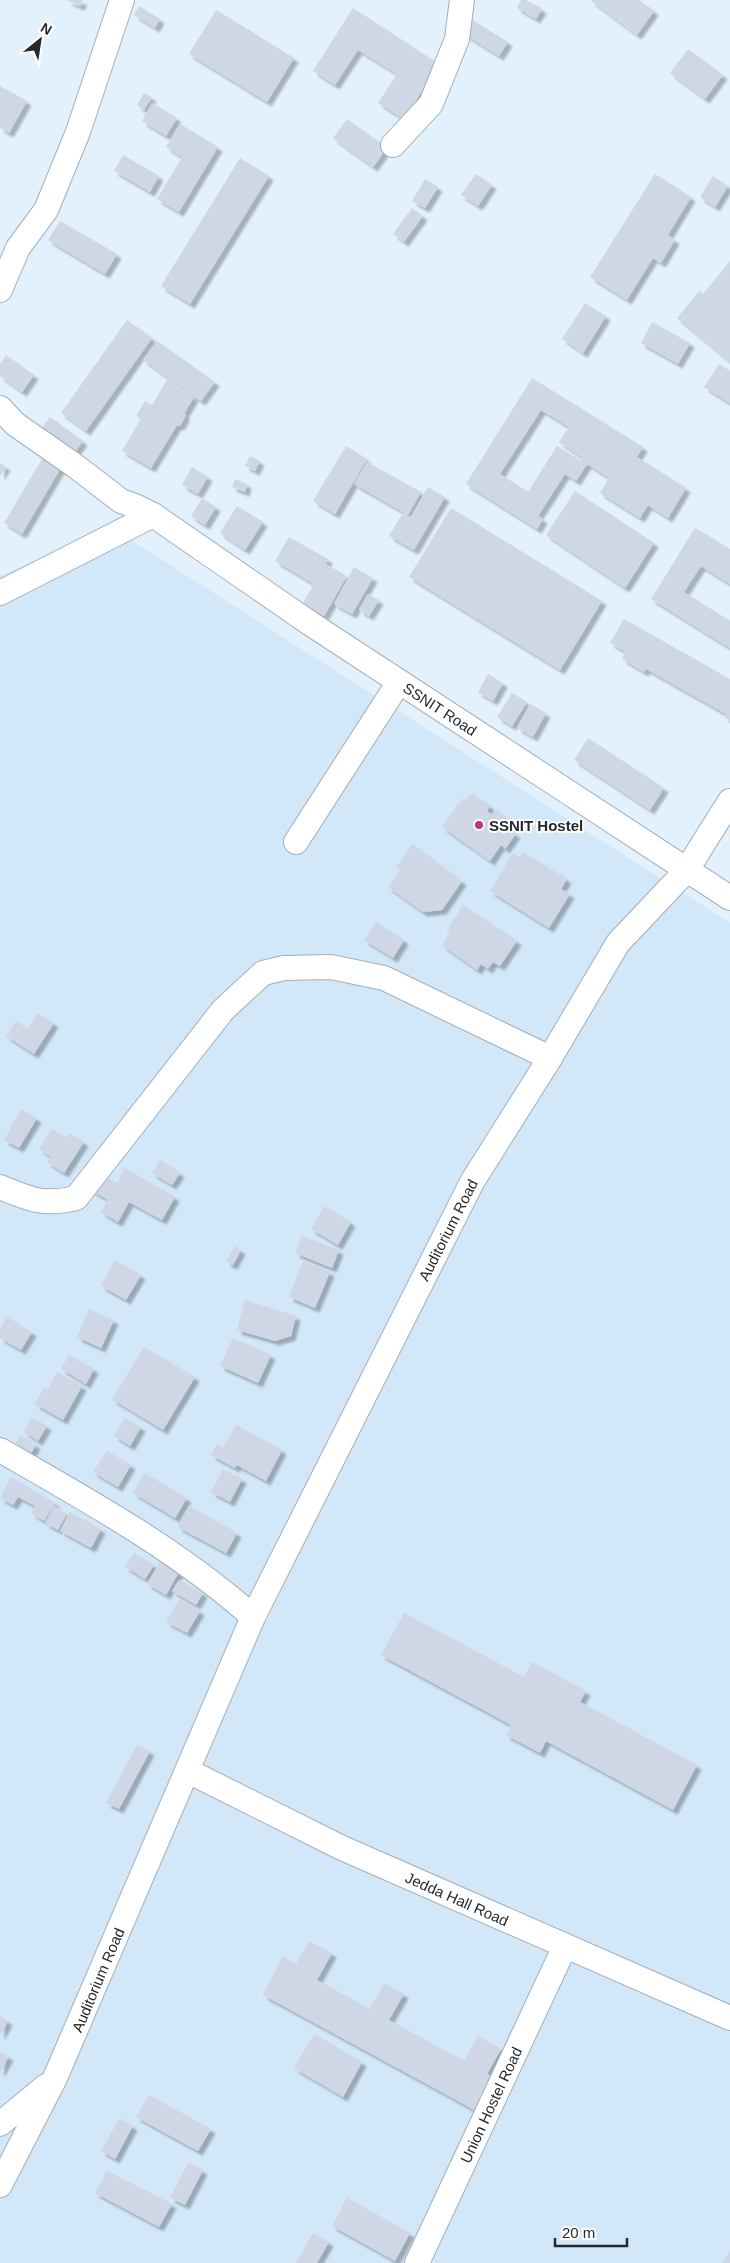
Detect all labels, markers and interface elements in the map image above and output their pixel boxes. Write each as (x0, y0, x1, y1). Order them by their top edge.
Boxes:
north arrow (15, 15, 65, 65)
text: N (38, 19, 55, 38)
street label: SSNIT Road (400, 679, 480, 739)
place label: SSNIT Hostel (489, 817, 583, 834)
marker: SSNIT Hostel (473, 819, 485, 831)
street label: Auditorium Road (415, 1176, 481, 1284)
street label: Jedda Hall Road (403, 1869, 511, 1929)
street label: Auditorium Road (68, 1925, 128, 2035)
street label: Union Hostel Road (457, 2044, 525, 2166)
scale bar (555, 2216, 628, 2248)
text: 20 m (562, 2224, 595, 2241)

